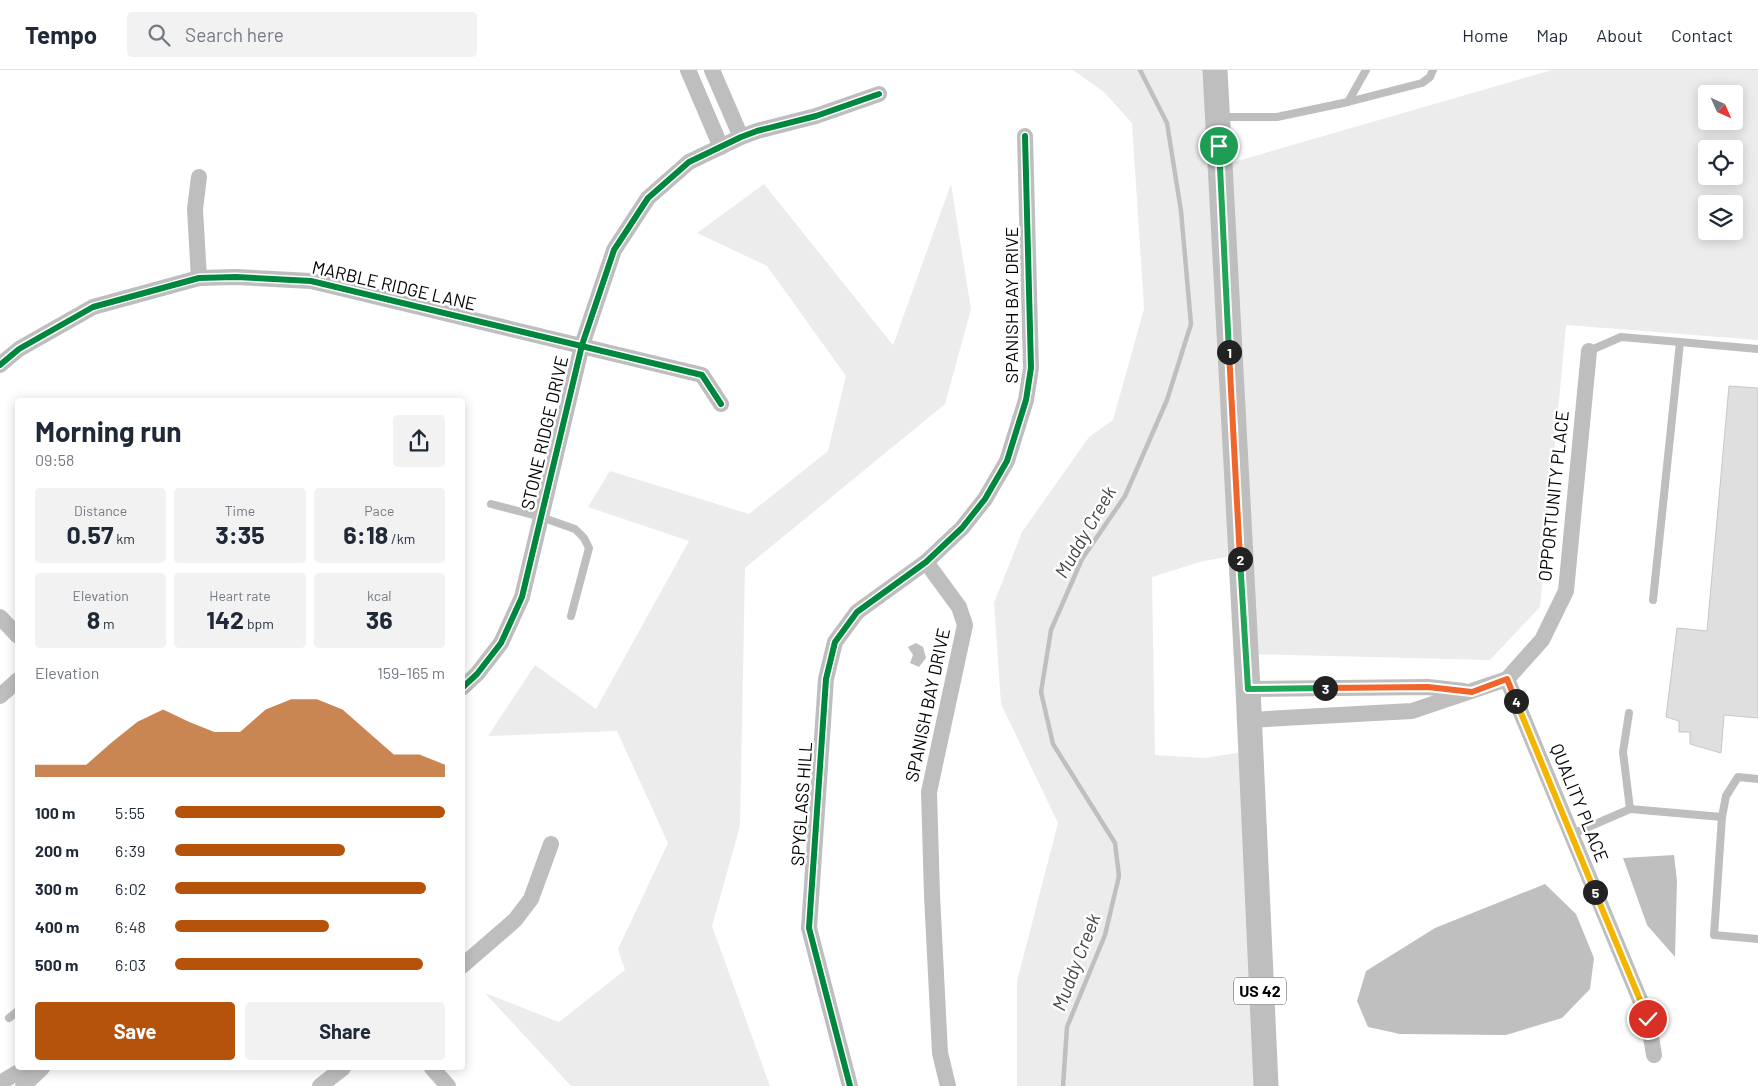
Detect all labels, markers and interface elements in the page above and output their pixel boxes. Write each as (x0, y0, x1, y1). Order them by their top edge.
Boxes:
search box (127, 12, 477, 57)
text: Tempo (25, 20, 97, 49)
icon: search (145, 21, 173, 49)
text: Search here (185, 23, 284, 46)
text: Home (1462, 24, 1508, 46)
text: Map (1536, 24, 1568, 46)
text: About (1596, 24, 1643, 46)
text: Contact (1671, 24, 1733, 46)
north arrow (1698, 85, 1742, 130)
map controls (1698, 85, 1743, 240)
pin (1198, 125, 1240, 167)
icon: arrive (1205, 132, 1233, 160)
button: locate (1698, 140, 1743, 185)
button: layers (1698, 195, 1743, 240)
street label: SPANISH BAY DRIVE (1000, 227, 1022, 383)
street label: MARBLE RIDGE LANE (310, 255, 478, 315)
pin: 1 (1216, 340, 1242, 364)
text: 1 (1227, 344, 1232, 361)
street label: STONE RIDGE DRIVE (516, 354, 572, 512)
street label: OPPORTUNITY PLACE (1533, 409, 1573, 582)
text: Morning run (35, 414, 182, 448)
button: share (393, 415, 445, 467)
text: 09:58 (35, 450, 74, 469)
water label: Muddy Creek (1049, 481, 1120, 582)
text: Distance (74, 502, 127, 519)
text: Time (225, 502, 255, 519)
text: Pace (364, 502, 394, 519)
text: 0.57 (67, 519, 113, 549)
text: 3:35 (215, 519, 265, 549)
text: 6:18 (343, 519, 388, 549)
text: km (113, 530, 135, 547)
text: /km (388, 530, 415, 547)
pin: 2 (1228, 546, 1252, 572)
text: 2 (1237, 551, 1244, 568)
text: Elevation (72, 587, 129, 604)
text: Heart rate (209, 587, 271, 604)
text: kcal (367, 587, 392, 604)
text: 8 (87, 604, 100, 634)
text: 142 (206, 604, 244, 634)
text: 36 (366, 604, 393, 634)
text: m (100, 615, 115, 632)
text: bpm (244, 615, 274, 632)
street label: SPANISH BAY DRIVE (900, 626, 954, 784)
text: Elevation (35, 663, 99, 682)
text: 159–165 m (377, 663, 445, 682)
pin: 3 (1312, 676, 1338, 700)
text: 3 (1322, 680, 1329, 697)
pin: 4 (1504, 688, 1528, 714)
text: 4 (1512, 693, 1521, 710)
street label: QUALITY PLACE (1546, 740, 1614, 865)
street label: SPYGLASS HILL (786, 741, 816, 867)
text: 100 m (35, 803, 75, 822)
text: 5:55 (115, 803, 145, 822)
text: 200 m (35, 841, 79, 860)
text: 6:39 (115, 841, 145, 860)
text: 300 m (35, 879, 78, 898)
text: 6:02 (115, 879, 146, 898)
pin: 5 (1582, 880, 1608, 904)
text: 5 (1592, 884, 1599, 901)
water label: Muddy Creek (1047, 909, 1105, 1014)
text: 400 m (35, 917, 79, 936)
text: 6:48 (115, 917, 146, 936)
text: 500 m (35, 955, 78, 974)
text: 6:03 (115, 955, 146, 974)
road number: US 42 (1234, 978, 1286, 1004)
pin (1627, 998, 1669, 1040)
button: Save (35, 1002, 235, 1060)
button: Share (245, 1002, 445, 1060)
icon: check (1634, 1005, 1662, 1033)

